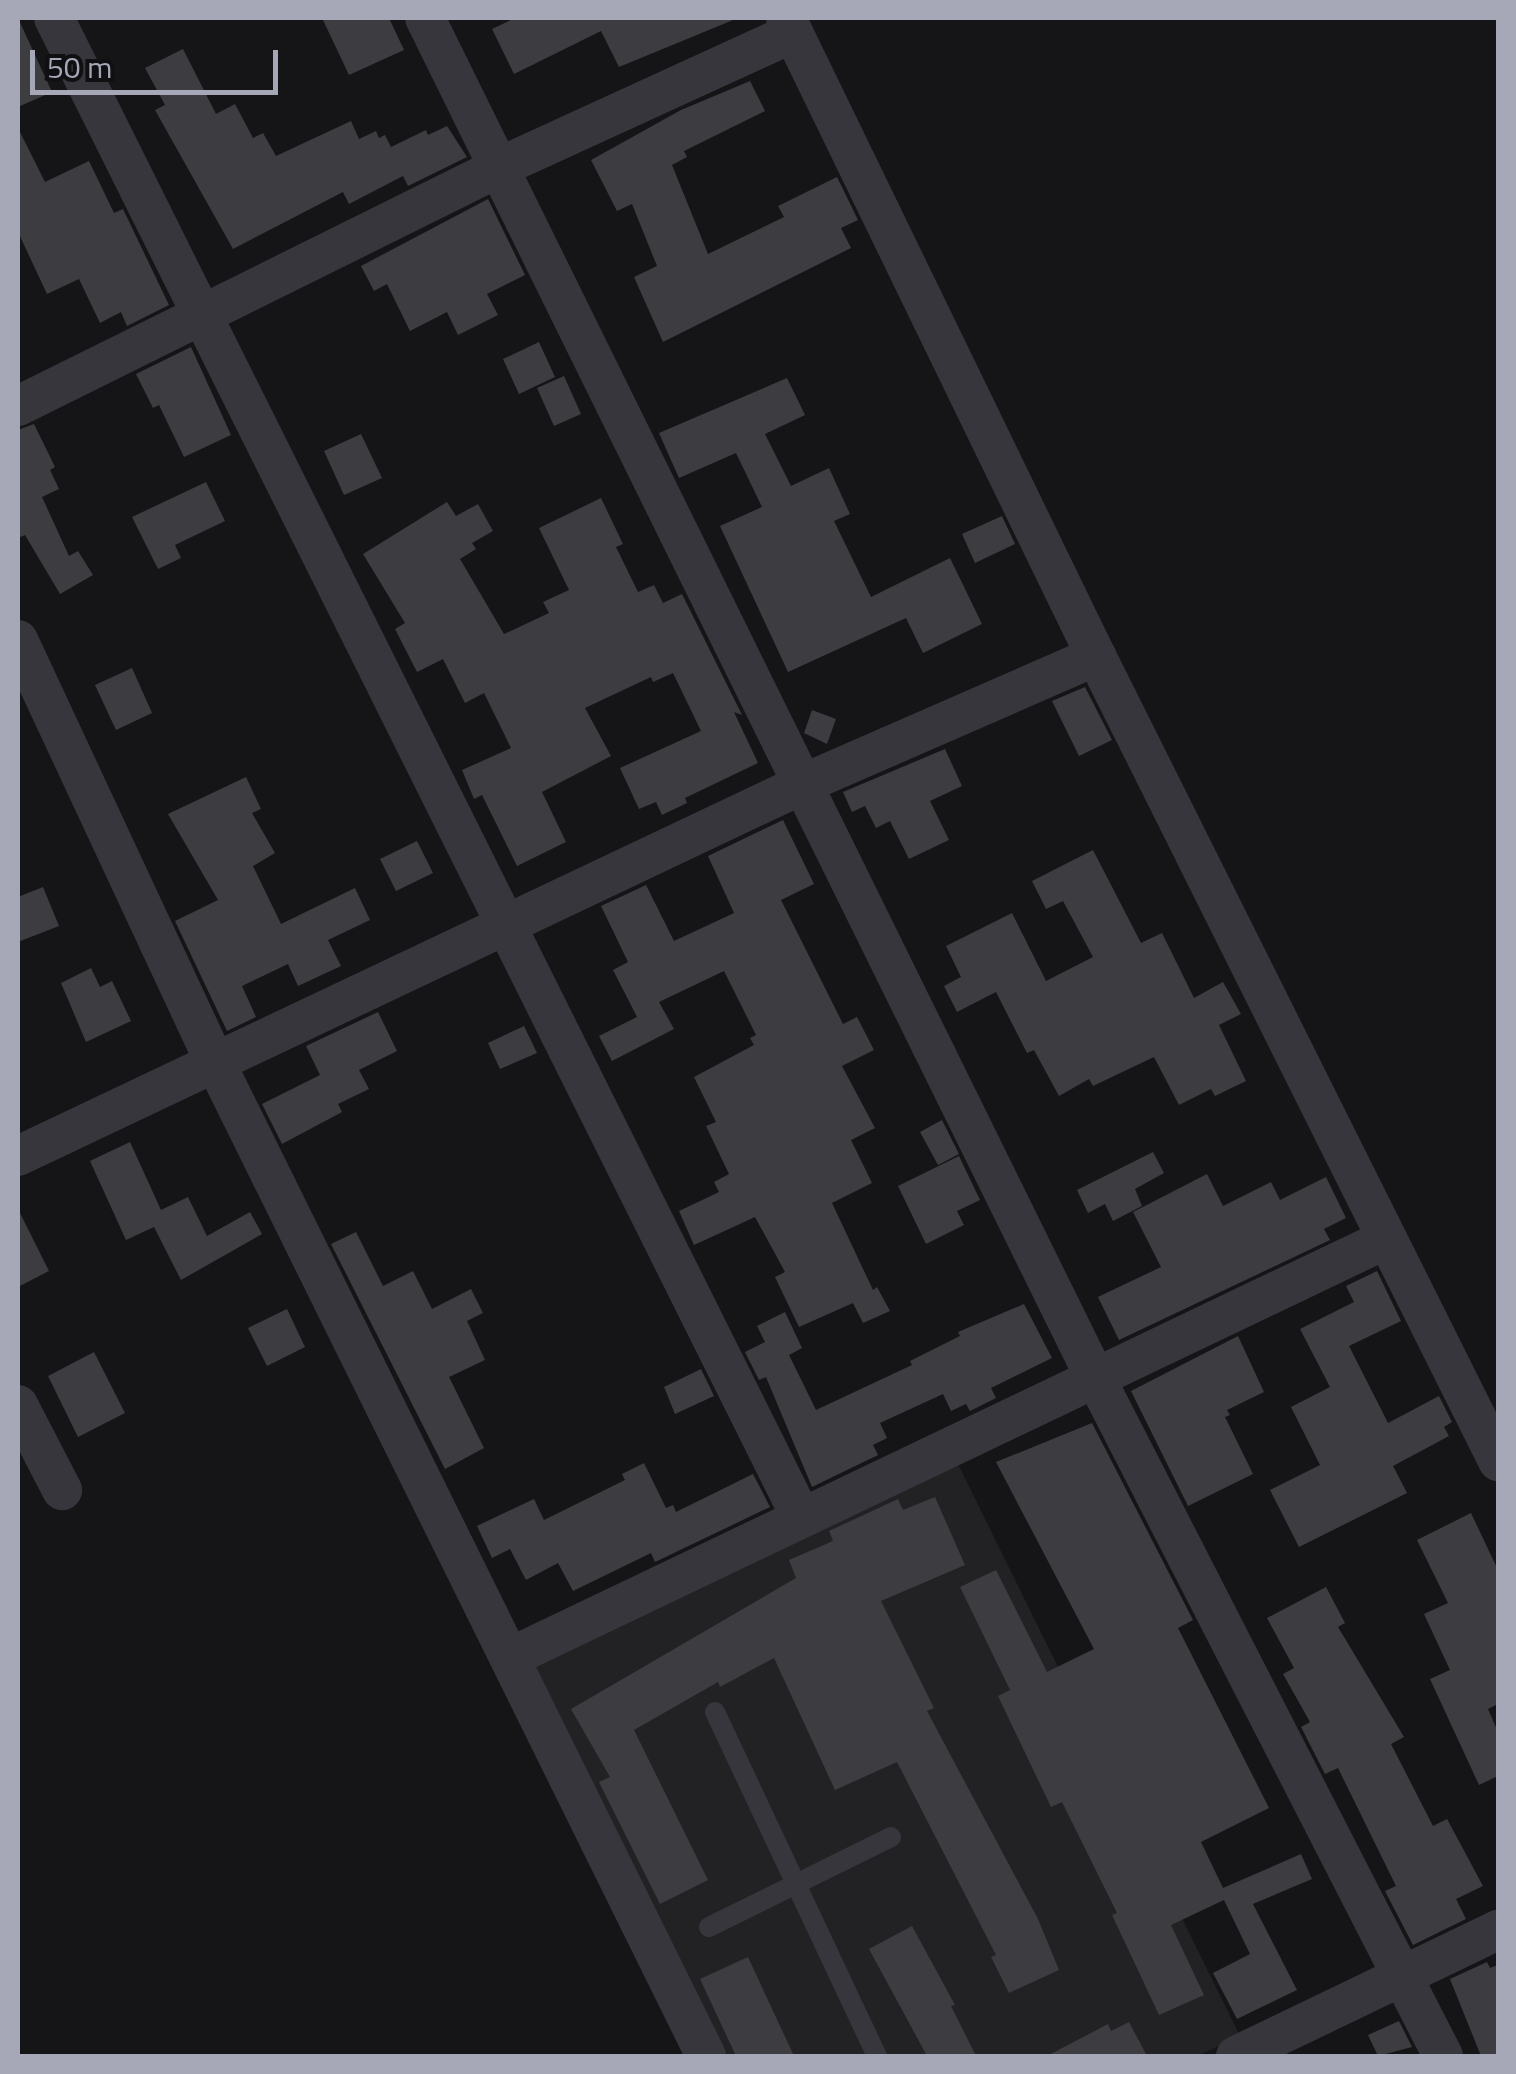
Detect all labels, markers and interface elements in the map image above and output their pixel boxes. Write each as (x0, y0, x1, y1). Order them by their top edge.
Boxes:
scale bar (35, 30, 282, 92)
text: 50 m (47, 44, 112, 90)

